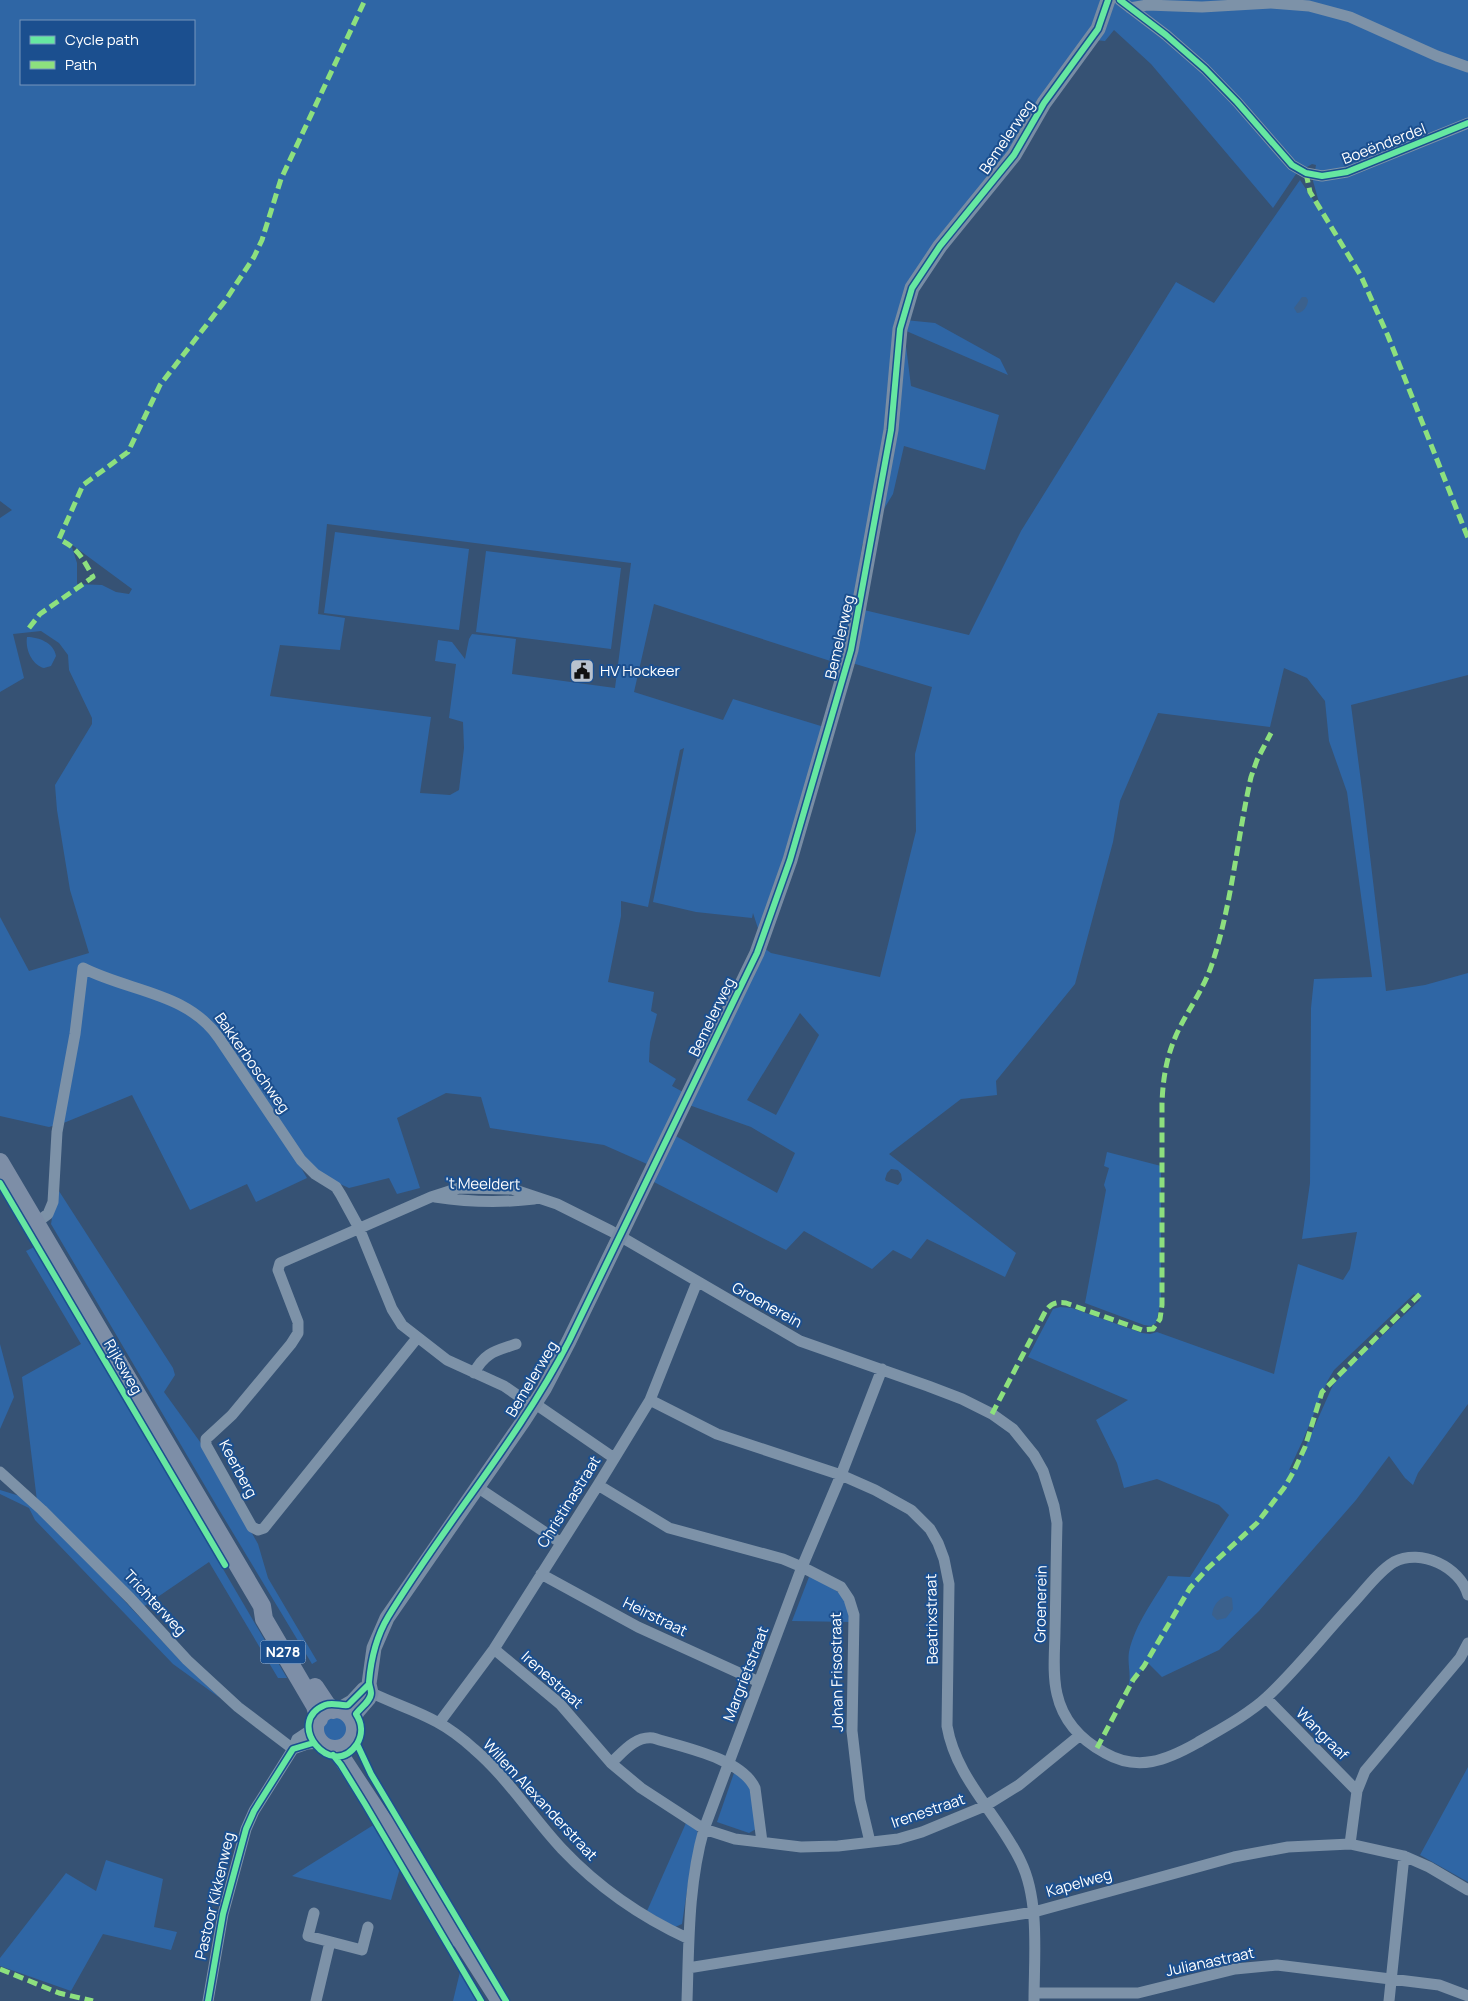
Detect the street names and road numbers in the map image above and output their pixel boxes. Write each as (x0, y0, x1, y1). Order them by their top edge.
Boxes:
street label: Bemelerweg (974, 95, 1039, 178)
street label: Boeënderdel (1339, 118, 1429, 169)
street label: Bemelerweg (820, 593, 859, 681)
street label: Bemelerweg (683, 974, 740, 1060)
street label: Bakkerboschweg (210, 1008, 295, 1117)
street label: 't Meeldert (445, 1172, 521, 1195)
street label: Groenerein (728, 1277, 806, 1333)
street label: Rijksweg (99, 1335, 148, 1398)
street label: Bemelerweg (500, 1337, 563, 1421)
street label: Keerberg (214, 1436, 262, 1501)
street label: Christinastraat (532, 1452, 605, 1552)
street label: Trichterweg (119, 1565, 191, 1640)
street label: Groenerein (1029, 1565, 1052, 1643)
street label: Beatrixstraat (920, 1574, 943, 1665)
street label: Heirstraat (619, 1592, 691, 1641)
street label: Johan Frisostraat (825, 1612, 848, 1732)
street label: Margrietstraat (718, 1623, 773, 1724)
road number: N278 (260, 1640, 306, 1664)
street label: Irenestraat (517, 1646, 588, 1713)
street label: Wangraaf (1291, 1703, 1354, 1765)
street label: Willem Alexanderstraat (478, 1734, 602, 1865)
street label: Irenestraat (888, 1788, 967, 1833)
street label: Pastoor Kikkenweg (190, 1830, 239, 1962)
street label: Kapelweg (1044, 1863, 1114, 1902)
street label: Julianastraat (1164, 1942, 1256, 1981)

